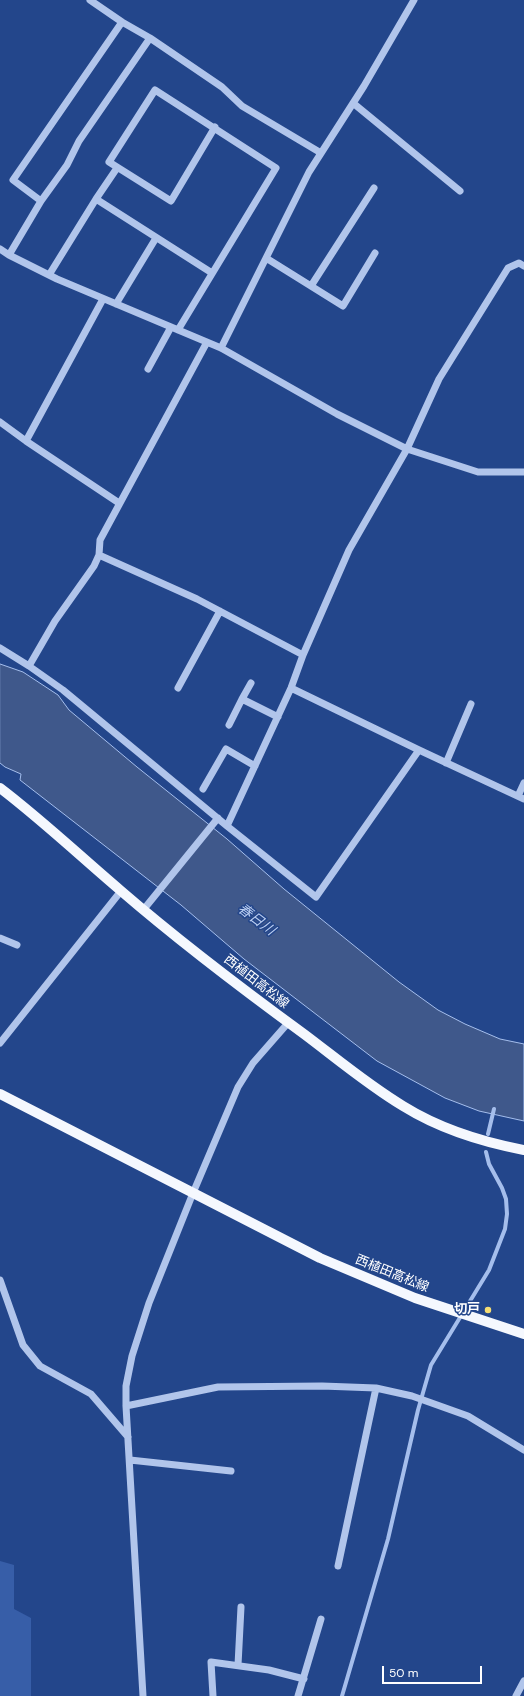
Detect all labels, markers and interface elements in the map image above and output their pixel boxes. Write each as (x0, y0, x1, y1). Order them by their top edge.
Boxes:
water label: 春日川 (234, 901, 278, 939)
street label: 西植田高松線 (220, 952, 292, 1012)
street label: 西植田高松線 (353, 1252, 431, 1296)
place label: 切戸 (454, 1302, 480, 1318)
marker: 切戸 (483, 1305, 493, 1315)
scale bar (384, 1658, 484, 1684)
text: 50 m (389, 1665, 418, 1681)

